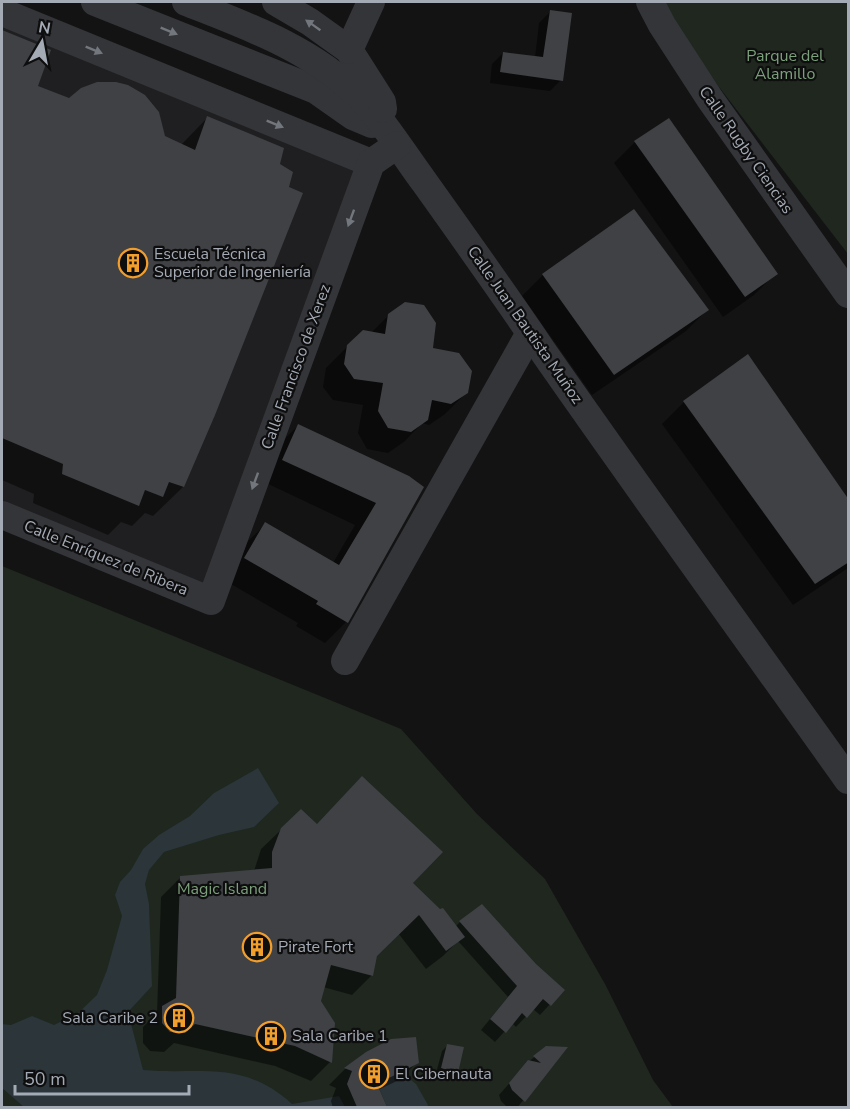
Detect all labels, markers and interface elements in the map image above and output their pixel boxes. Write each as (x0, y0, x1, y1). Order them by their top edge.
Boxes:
north arrow (12, 12, 72, 72)
text: N (37, 16, 52, 40)
one-way arrow (305, 20, 321, 31)
one-way arrow (160, 27, 178, 36)
one-way arrow (86, 45, 104, 55)
park label: Parque del Alamillo (746, 45, 824, 85)
street label: Calle Rugby Ciencias (694, 82, 798, 218)
one-way arrow (266, 119, 284, 129)
one-way arrow (345, 210, 355, 228)
street label: Calle Juan Bautista Muñoz (462, 242, 588, 408)
place label: Escuela Técnica Superior de Ingeniería (154, 243, 311, 283)
building icon: Escuela Técnica Superior de Ingeniería (117, 247, 149, 279)
street label: Calle Francisco de Xerez (256, 281, 336, 453)
one-way arrow (250, 472, 260, 490)
street label: Calle Enríquez de Ribera (21, 515, 191, 601)
park label: Magic Island (177, 878, 267, 900)
building icon: Pirate Fort (241, 931, 273, 963)
place label: Pirate Fort (278, 936, 354, 958)
building icon: Sala Caribe 2 (163, 1002, 195, 1034)
place label: Sala Caribe 2 (62, 1007, 158, 1029)
building icon: Sala Caribe 1 (255, 1020, 287, 1052)
place label: Sala Caribe 1 (292, 1025, 388, 1047)
scale bar (15, 1058, 189, 1096)
building icon: El Cibernauta (358, 1058, 390, 1090)
place label: El Cibernauta (395, 1063, 492, 1085)
text: 50 m (24, 1067, 66, 1091)

